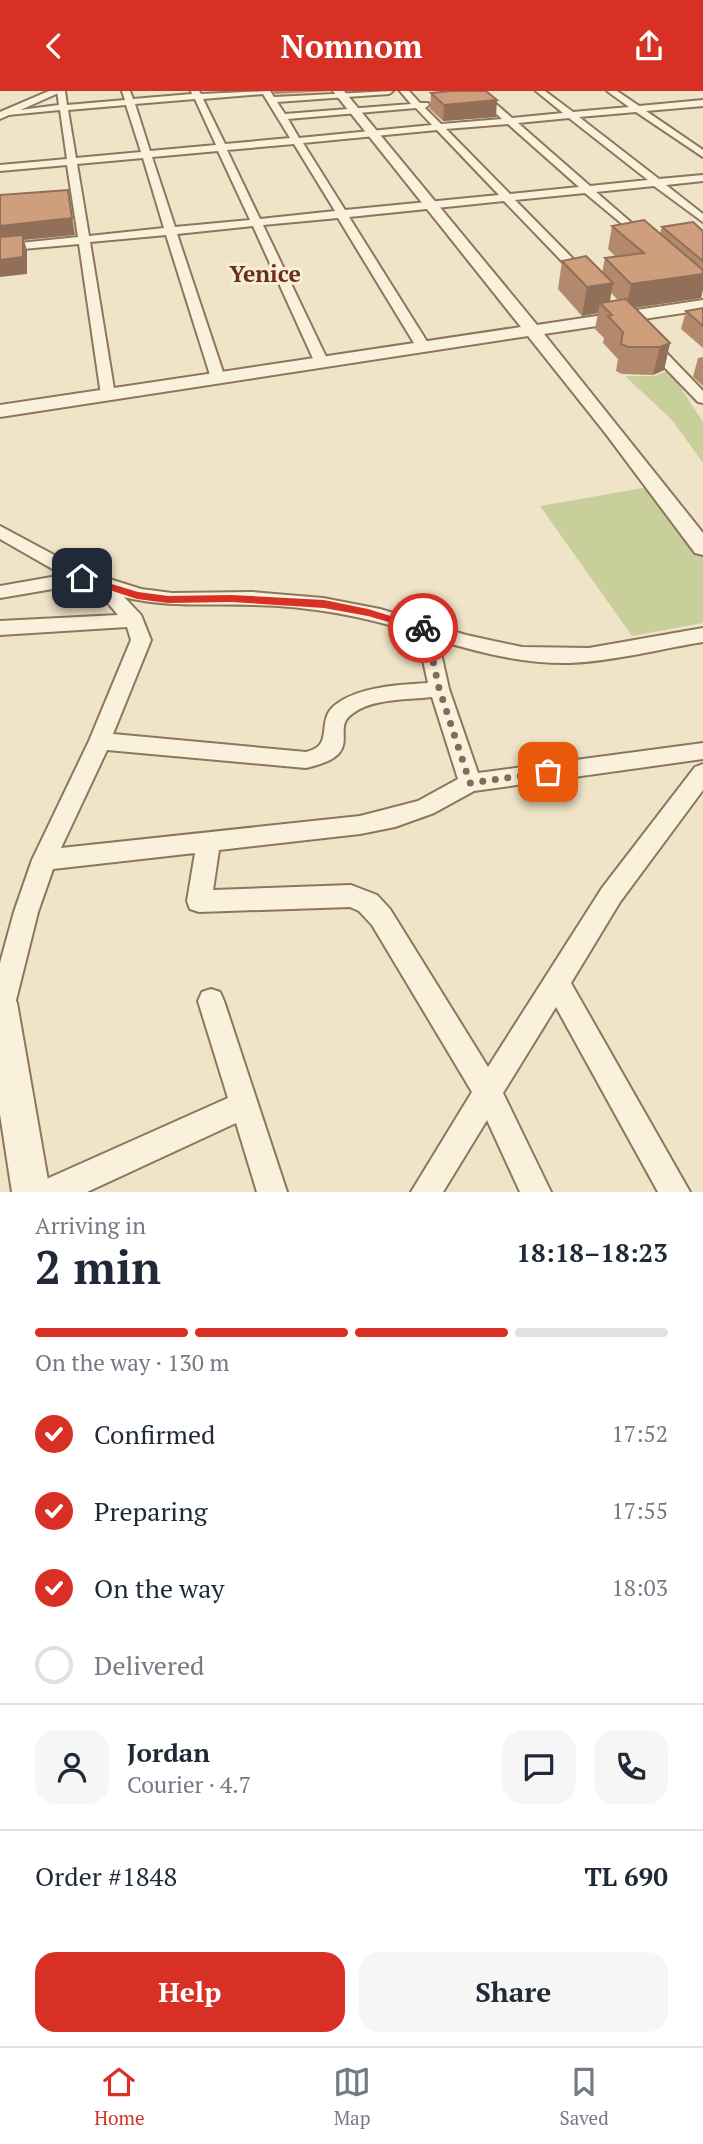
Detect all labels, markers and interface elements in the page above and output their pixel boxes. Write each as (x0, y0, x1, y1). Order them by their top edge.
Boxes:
text: Nomnom (280, 25, 423, 67)
icon: back (35, 27, 73, 65)
icon: share (630, 27, 668, 65)
district label: Yenice (229, 258, 301, 289)
pin (52, 548, 112, 608)
icon: home (63, 559, 101, 597)
courier (388, 593, 458, 663)
icon: bike (404, 609, 442, 647)
pin (518, 742, 578, 802)
icon: bag (529, 753, 567, 791)
text: Arriving in (35, 1210, 146, 1241)
text: 18:18–18:23 (516, 1235, 668, 1269)
text: 2 min (35, 1236, 161, 1297)
text: On the way · 130 m (35, 1347, 229, 1378)
icon: check (35, 1415, 73, 1453)
text: Confirmed (94, 1417, 215, 1451)
text: 17:52 (611, 1418, 668, 1449)
icon: check (35, 1492, 73, 1530)
text: Preparing (94, 1494, 207, 1528)
text: 17:55 (611, 1495, 668, 1526)
icon: check (35, 1569, 73, 1607)
text: On the way (94, 1571, 225, 1605)
text: 18:03 (611, 1572, 668, 1603)
text: Delivered (94, 1648, 204, 1682)
button: person (35, 1730, 109, 1804)
button: chat (502, 1730, 576, 1804)
button: phone (594, 1730, 668, 1804)
text: Jordan (127, 1735, 210, 1769)
text: Courier · 4.7 (127, 1769, 251, 1800)
text: Order #1848 (35, 1859, 177, 1893)
text: TL 690 (584, 1859, 668, 1893)
button: Help (35, 1952, 345, 2032)
button: Share (359, 1952, 668, 2032)
tab: Home (94, 2063, 145, 2130)
tab: Map (333, 2063, 371, 2130)
tab: Saved (560, 2063, 609, 2130)

